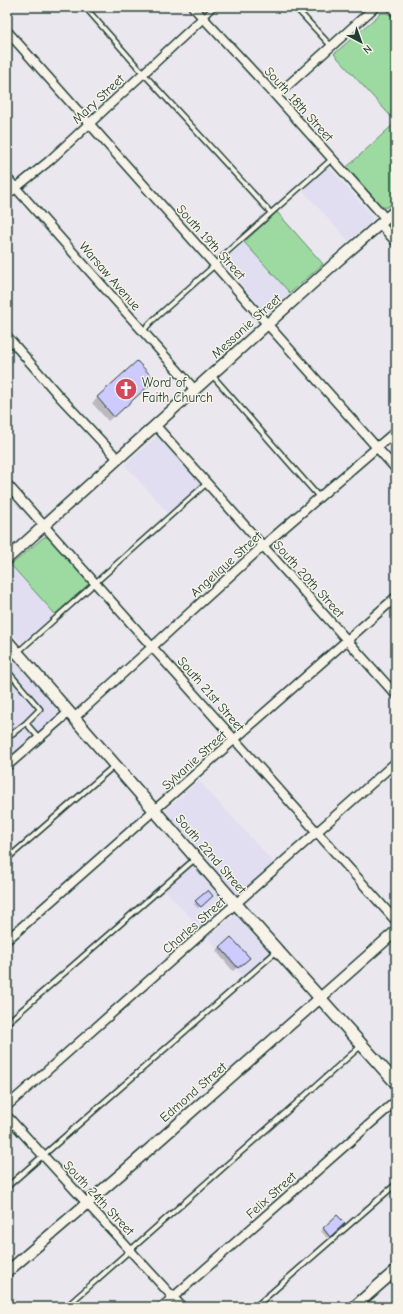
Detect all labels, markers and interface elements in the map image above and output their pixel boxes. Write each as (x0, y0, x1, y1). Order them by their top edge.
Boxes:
north arrow (341, 22, 381, 62)
text: N (360, 42, 374, 56)
street label: South 18th Street (262, 64, 337, 145)
street label: Mary Street (69, 70, 128, 127)
street label: South 19th Street (174, 202, 249, 283)
street label: Warsaw Avenue (76, 239, 144, 314)
street label: Messanie Street (208, 290, 285, 361)
place label: Word of Faith Church (142, 375, 213, 405)
church icon: Word of Faith Church (113, 376, 139, 402)
street label: Angelique Street (187, 527, 266, 600)
street label: South 20th Street (271, 538, 348, 621)
street label: South 21st Street (175, 654, 248, 735)
street label: Sylvanie Street (159, 726, 230, 793)
street label: South 22nd Street (172, 811, 250, 898)
street label: Charles Street (159, 893, 230, 956)
street label: Edmond Street (157, 1058, 230, 1125)
street label: South 24th Street (61, 1158, 138, 1239)
street label: Felix Street (243, 1168, 300, 1221)

